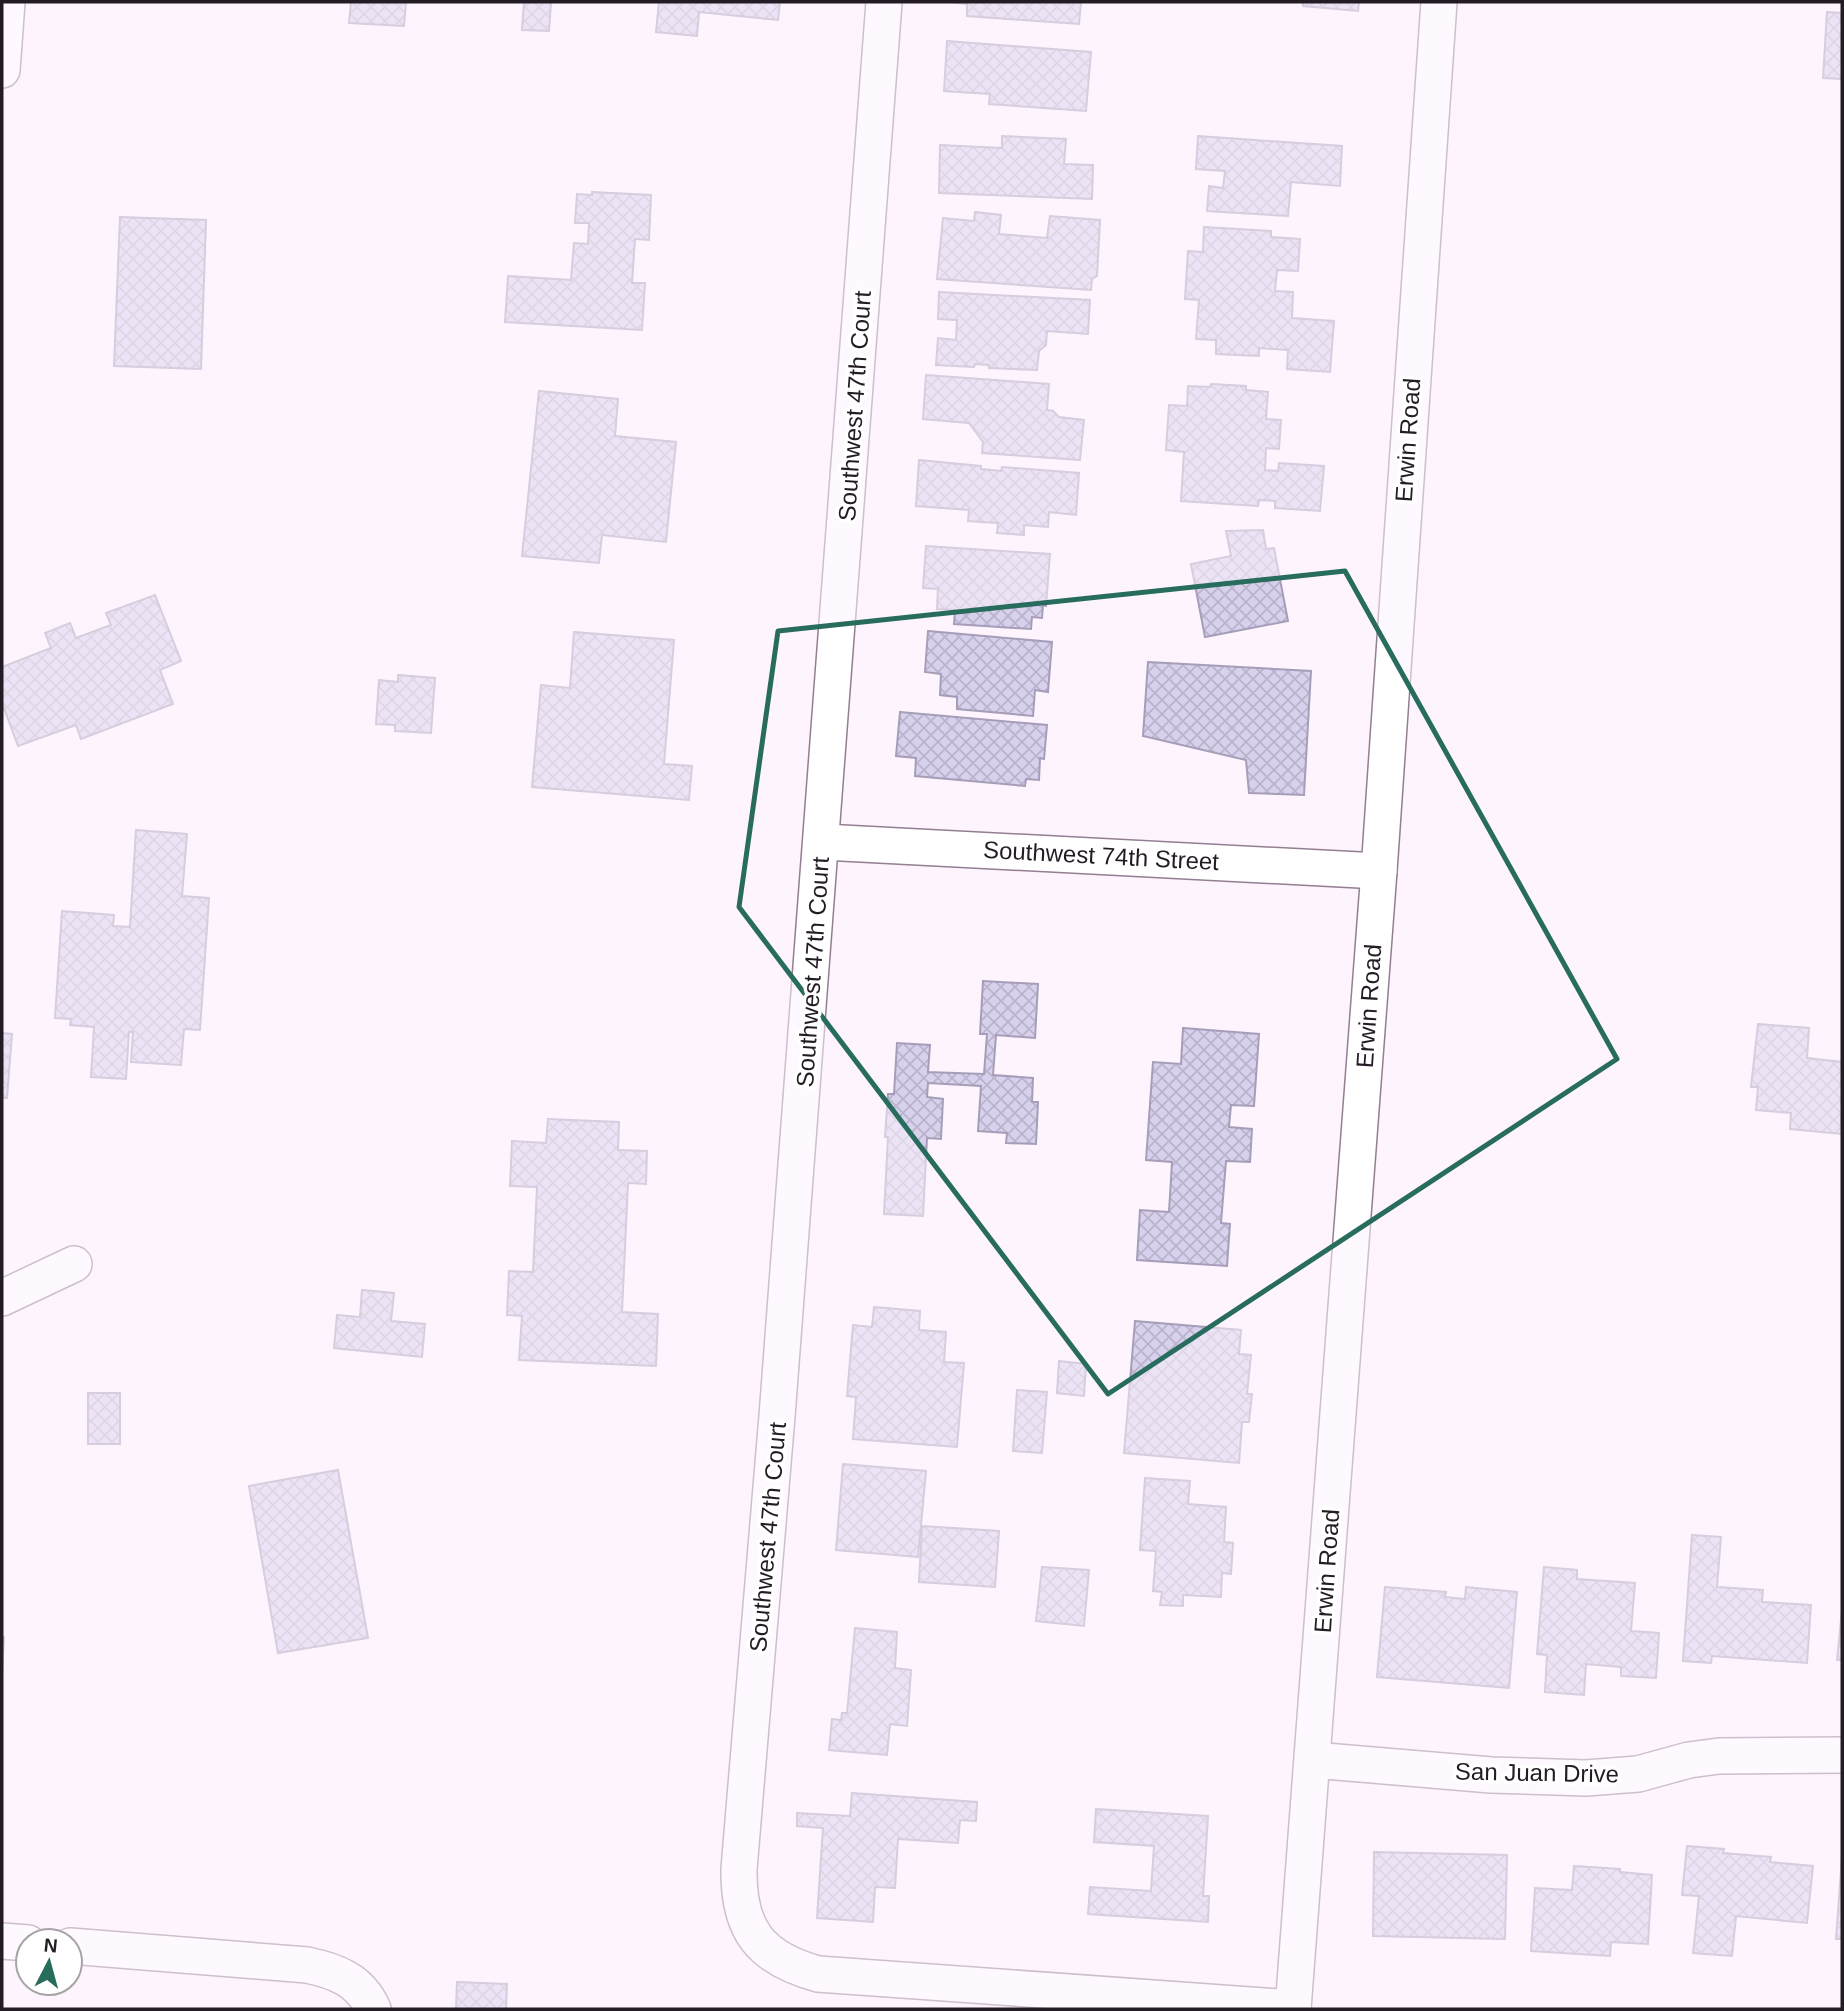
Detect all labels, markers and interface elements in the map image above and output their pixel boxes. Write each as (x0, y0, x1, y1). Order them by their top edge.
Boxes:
street label: Southwest 47th Court (833, 290, 876, 522)
street label: Erwin Road (1390, 377, 1425, 503)
street label: Southwest 74th Street (982, 836, 1220, 875)
street label: Southwest 47th Court (791, 856, 834, 1088)
street label: Erwin Road (1351, 943, 1386, 1069)
street label: Southwest 47th Court (744, 1420, 791, 1653)
street label: Erwin Road (1309, 1508, 1344, 1634)
street label: San Juan Drive (1455, 1758, 1619, 1787)
north arrow (14, 1927, 84, 1997)
text: N (43, 1934, 59, 1957)

